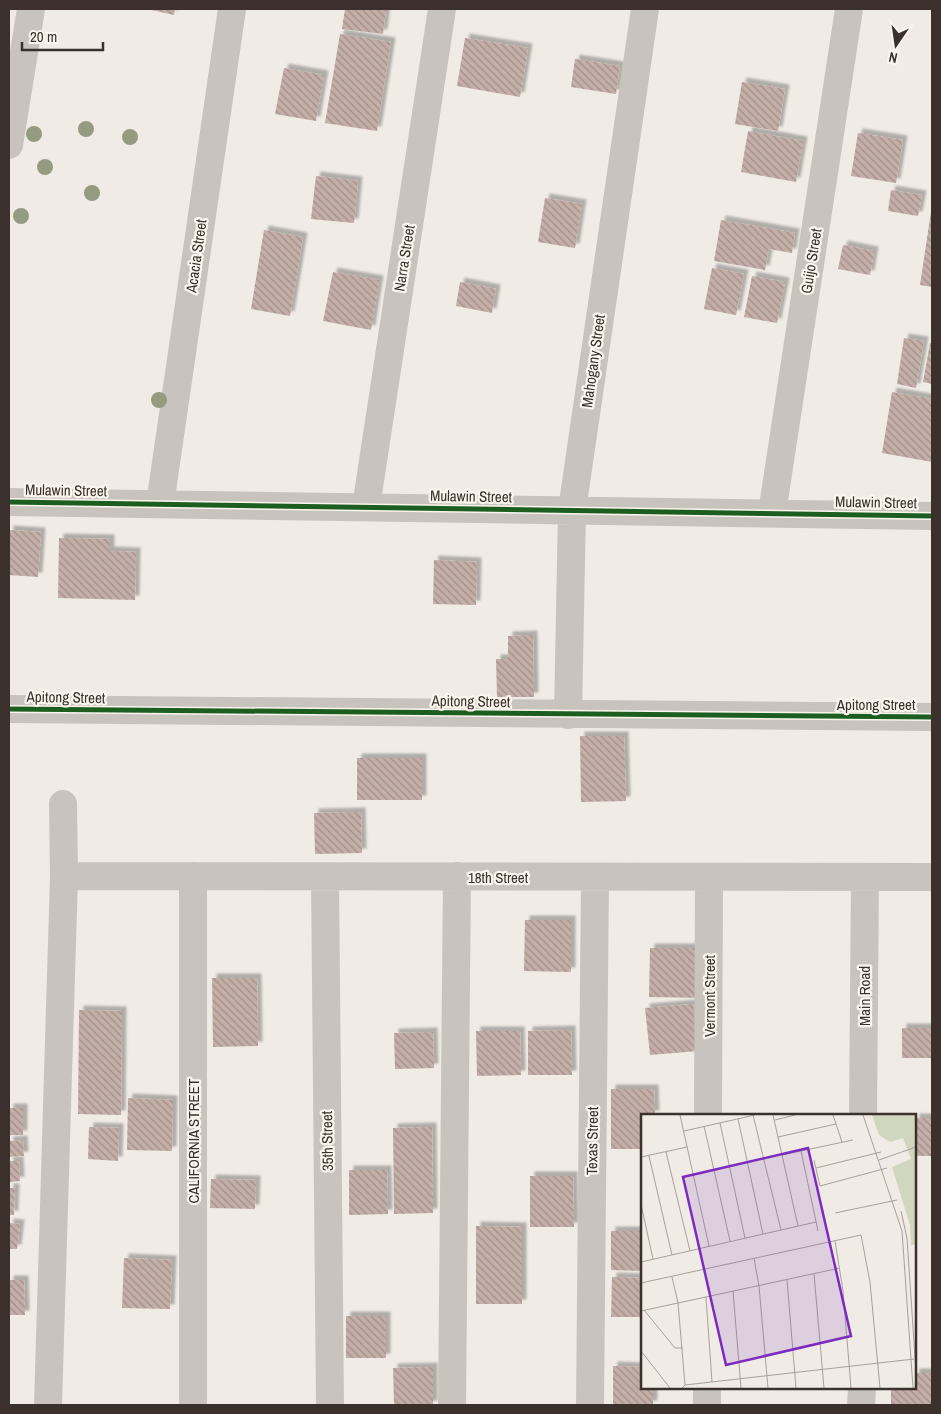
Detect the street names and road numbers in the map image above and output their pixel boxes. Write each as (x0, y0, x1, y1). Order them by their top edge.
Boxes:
street label: Acacia Street (180, 217, 212, 295)
street label: Narra Street (388, 223, 420, 293)
street label: Guijo Street (795, 226, 827, 295)
street label: Mahogany Street (576, 313, 610, 409)
street label: Mulawin Street (25, 479, 108, 501)
street label: Mulawin Street (430, 485, 513, 507)
street label: Mulawin Street (835, 491, 918, 513)
street label: Apitong Street (25, 686, 106, 708)
street label: Apitong Street (430, 690, 511, 712)
street label: Apitong Street (836, 694, 916, 715)
street label: 18th Street (468, 867, 529, 888)
street label: Vermont Street (699, 954, 720, 1037)
street label: Main Road (854, 966, 875, 1026)
street label: CALIFORNIA STREET (183, 1078, 204, 1204)
street label: Texas Street (581, 1106, 603, 1175)
street label: 35th Street (316, 1110, 338, 1171)

